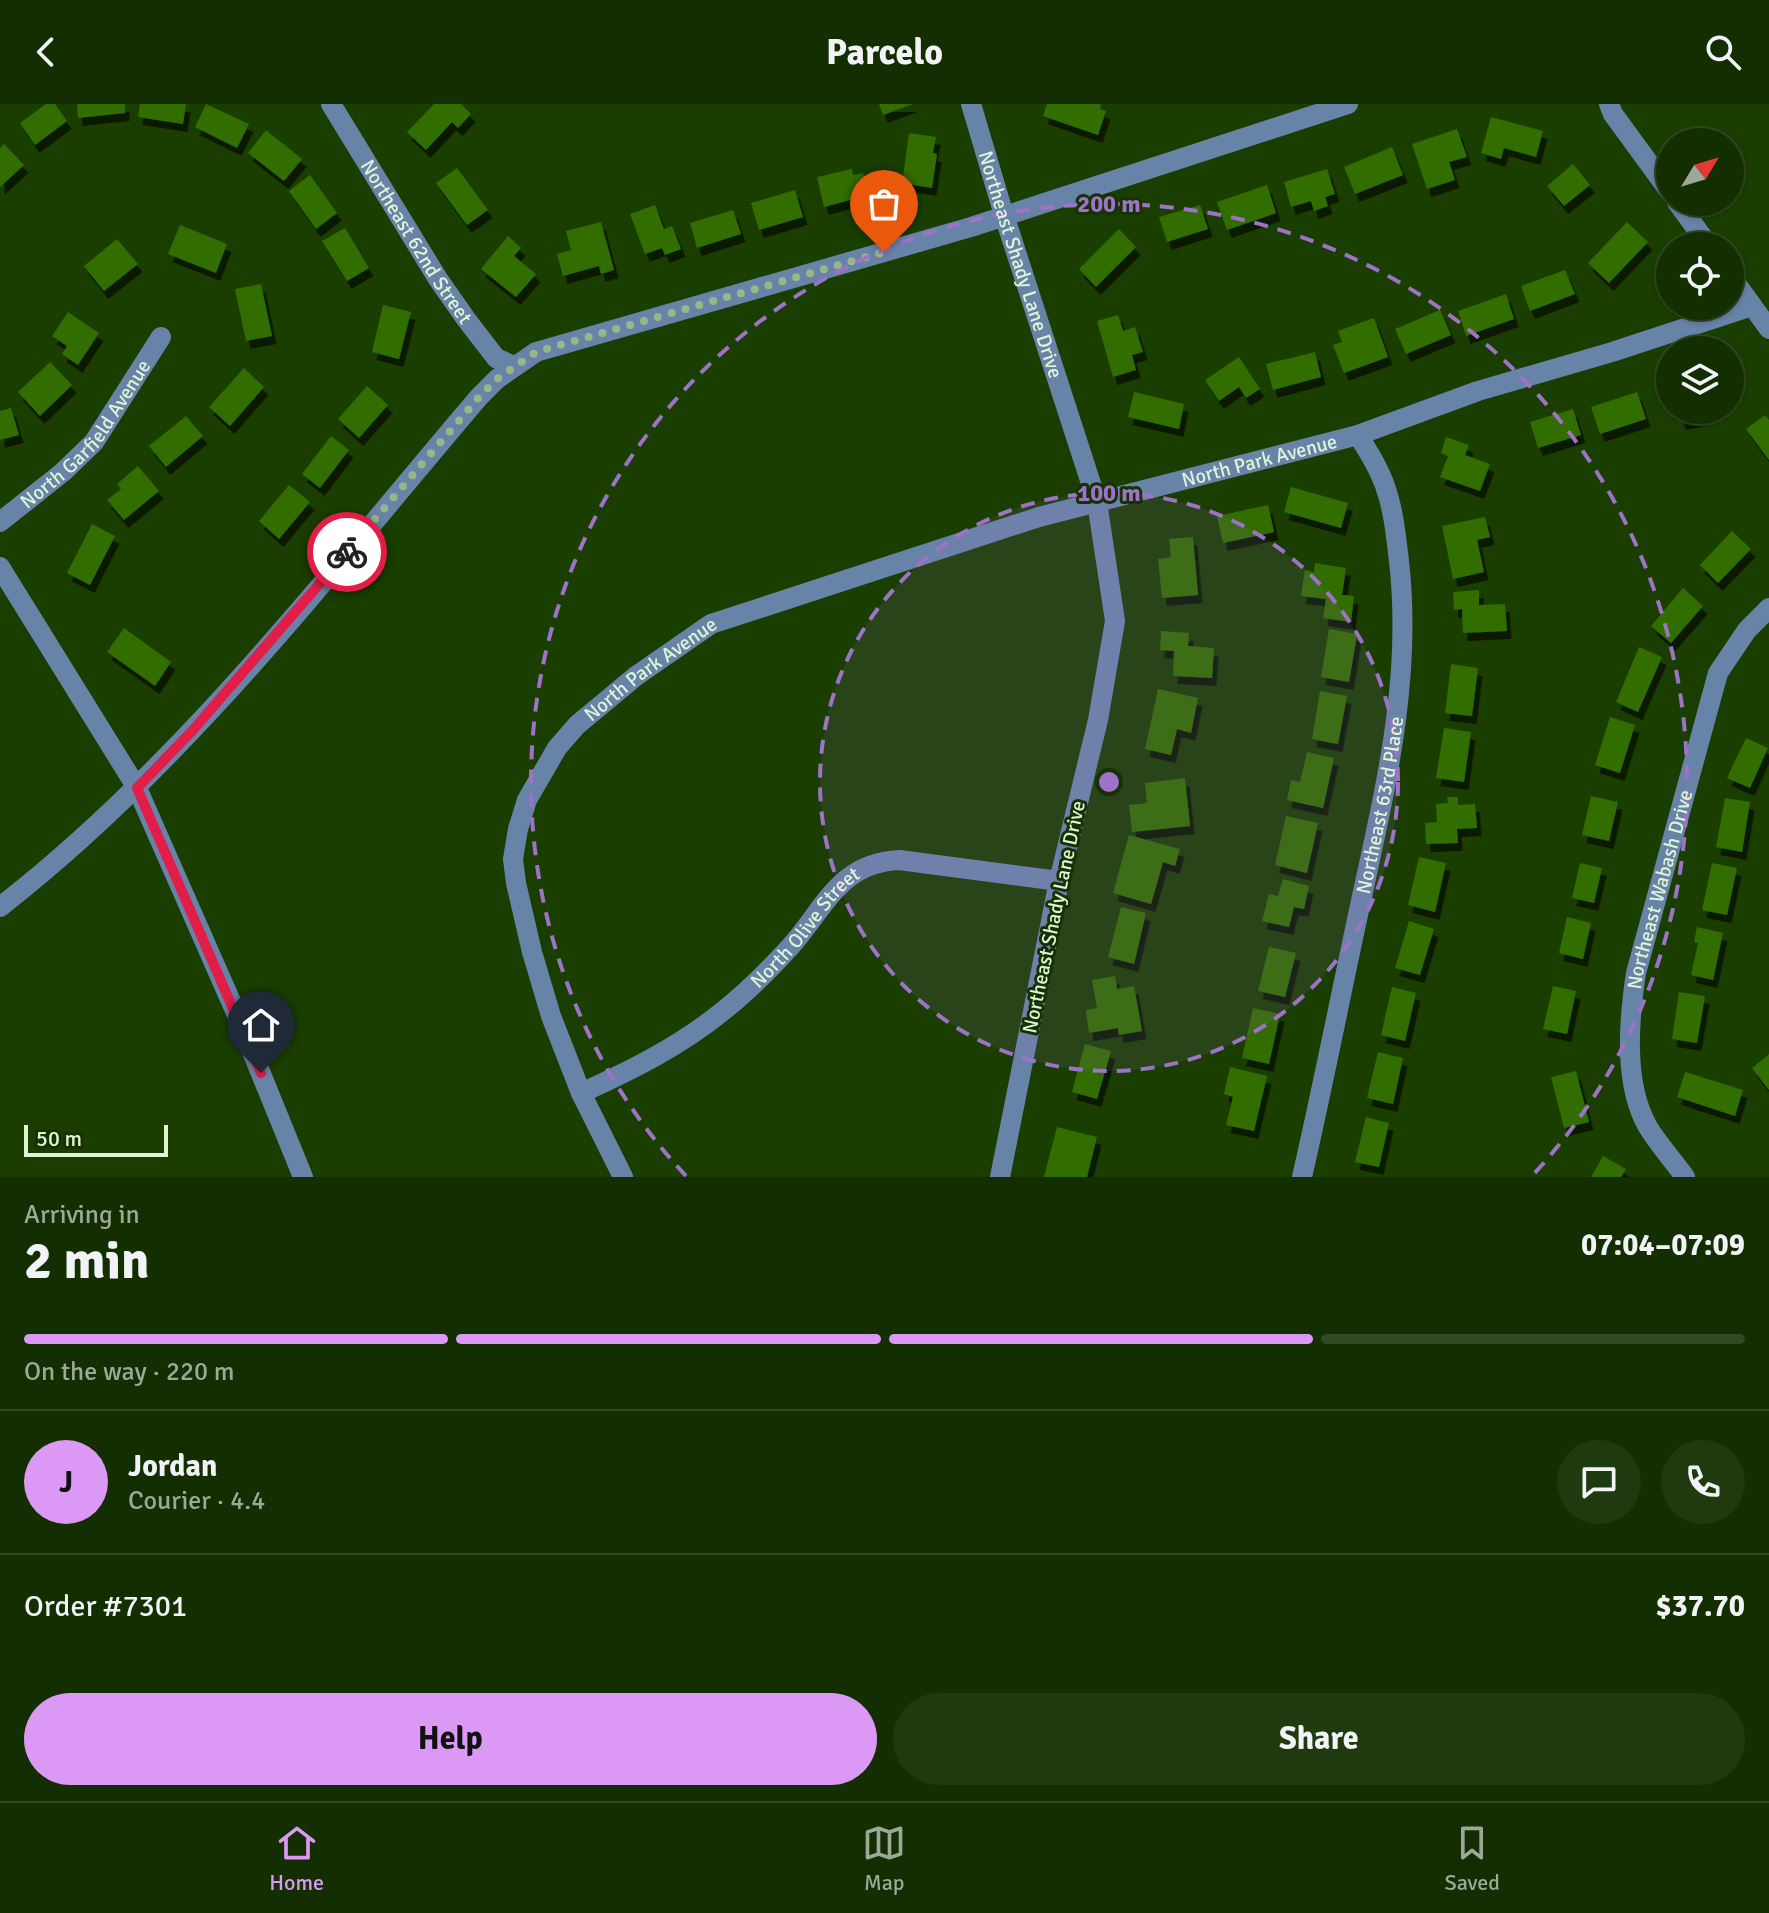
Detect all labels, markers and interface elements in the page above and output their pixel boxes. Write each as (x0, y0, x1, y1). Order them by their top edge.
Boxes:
icon: back (24, 30, 68, 74)
text: Parcelo (826, 30, 943, 75)
icon: search (1701, 30, 1745, 74)
north arrow (1656, 128, 1744, 216)
map controls (1656, 128, 1744, 424)
street label: Northeast Shady Lane Drive (973, 148, 1069, 381)
street label: Northeast 62nd Street (355, 155, 478, 329)
pin (850, 170, 918, 252)
icon: bag (862, 182, 906, 226)
text: 200 m (1077, 189, 1141, 219)
button: locate (1656, 232, 1744, 320)
button: layers (1656, 336, 1744, 424)
street label: North Garfield Avenue (15, 355, 156, 514)
street label: North Park Avenue (1179, 428, 1340, 492)
text: 100 m (1077, 478, 1141, 508)
courier (307, 512, 387, 592)
icon: bike (325, 530, 369, 574)
street label: North Park Avenue (579, 611, 722, 727)
street label: Northeast 63rd Place (1350, 715, 1409, 896)
centre of rings (1095, 768, 1123, 796)
street label: Northeast Wabash Drive (1621, 787, 1698, 991)
street label: Northeast Shady Lane Drive (1017, 799, 1091, 1035)
street label: North Olive Street (745, 861, 864, 993)
pin (227, 991, 295, 1073)
icon: home (239, 1003, 283, 1047)
scale bar (24, 1121, 168, 1157)
text: 50 m (36, 1125, 82, 1152)
text: Arriving in (24, 1199, 140, 1231)
text: 07:04–07:09 (1581, 1227, 1745, 1264)
text: 2 min (24, 1229, 150, 1293)
text: On the way · 220 m (24, 1356, 234, 1388)
button: chat (1557, 1440, 1641, 1524)
button: phone (1661, 1440, 1745, 1524)
text: Jordan (128, 1448, 217, 1485)
text: J (59, 1464, 73, 1501)
text: Courier · 4.4 (128, 1485, 265, 1517)
text: Order #7301 (24, 1588, 187, 1625)
text: $37.70 (1655, 1588, 1745, 1625)
button: Help (24, 1693, 877, 1785)
button: Share (893, 1693, 1745, 1785)
tab: Home (269, 1821, 324, 1896)
tab: Map (862, 1821, 906, 1896)
tab: Saved (1444, 1821, 1500, 1896)

